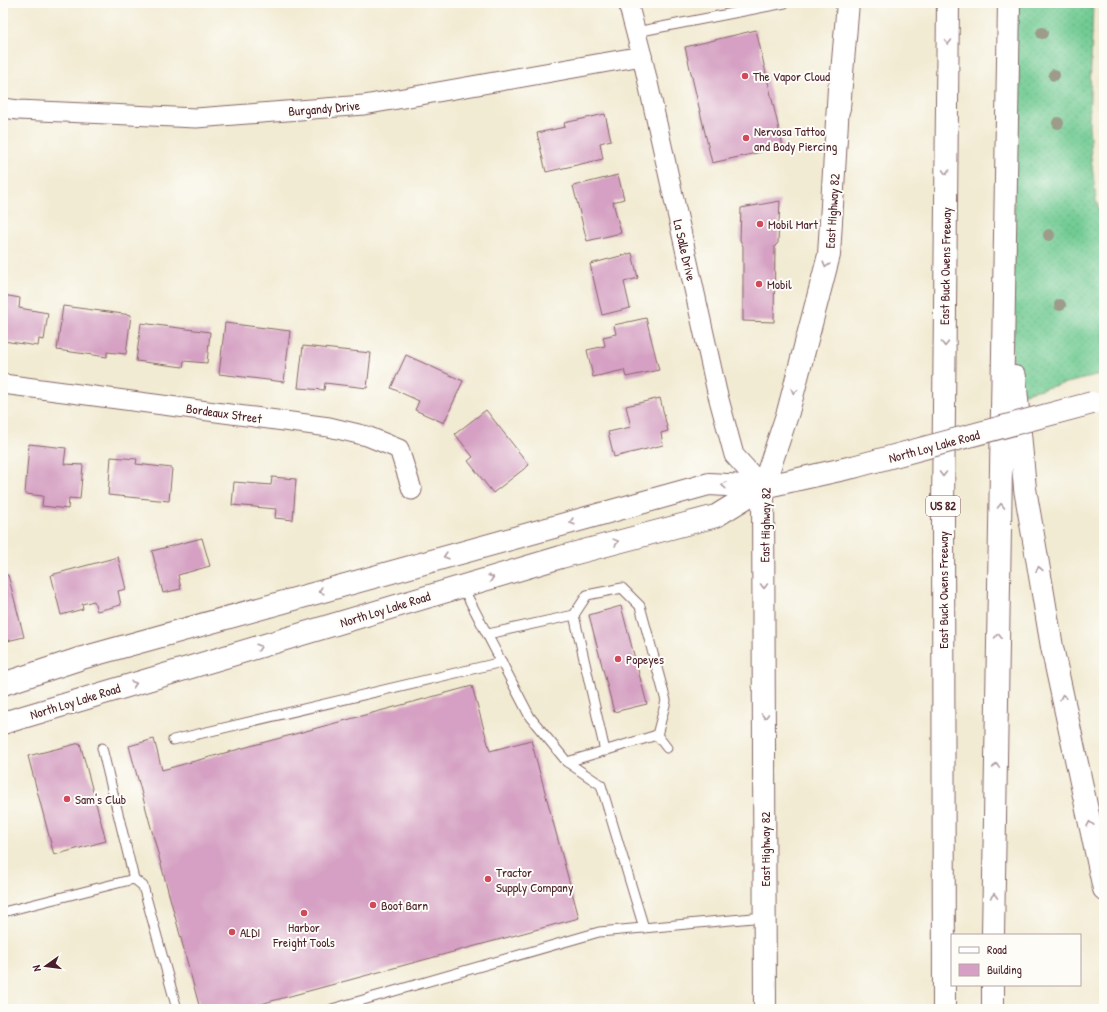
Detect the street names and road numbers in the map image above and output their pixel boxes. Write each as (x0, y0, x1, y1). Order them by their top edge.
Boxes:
street label: Burgandy Drive (288, 96, 360, 120)
street label: East Highway 82 (820, 173, 844, 249)
street label: East Buck Owens Freeway (935, 207, 955, 325)
street label: La Salle Drive (669, 218, 701, 282)
street label: Bordeaux Street (185, 399, 264, 427)
street label: North Loy Lake Road (887, 425, 981, 467)
street label: East Highway 82 (755, 487, 775, 563)
road number: US 82 (926, 496, 960, 516)
street label: East Buck Owens Freeway (934, 531, 952, 649)
street label: North Loy Lake Road (338, 587, 432, 631)
street label: North Loy Lake Road (28, 679, 122, 723)
street label: East Highway 82 (756, 812, 774, 886)

